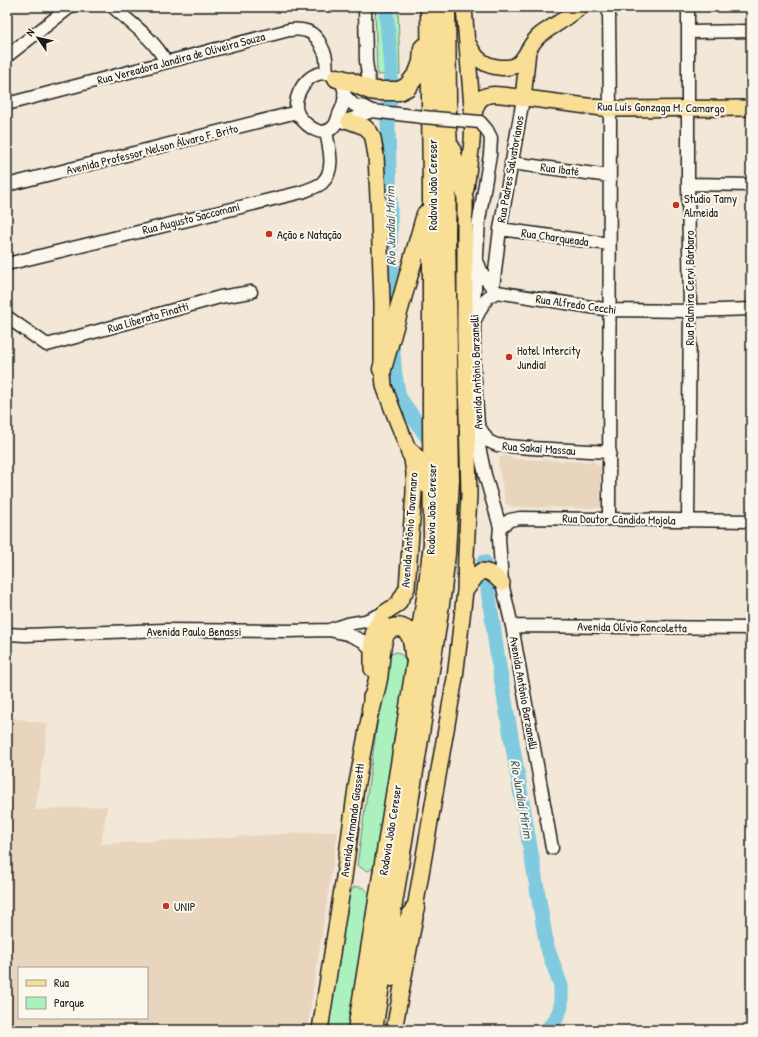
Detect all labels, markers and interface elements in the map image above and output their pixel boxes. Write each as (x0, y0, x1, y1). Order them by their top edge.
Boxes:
north arrow (18, 18, 58, 58)
text: N (22, 26, 37, 39)
street label: Rua Vereadora Jandira de Oliveira Souza (95, 27, 267, 89)
street label: Rua Luís Gonzaga M. Camargo (597, 97, 725, 117)
street label: Rua Padres Salvatorianos (492, 114, 528, 224)
street label: Avenida Professor Nelson Álvaro F. Brito (64, 119, 240, 179)
street label: Rodovia João Cereser (424, 139, 441, 231)
street label: Rua Ibaté (540, 158, 581, 180)
water label: Rio Jundiaí Mirim (380, 185, 400, 266)
place label: Studio Tamy Almeida (684, 190, 737, 221)
street label: Rua Augusto Saccomani (140, 198, 242, 238)
marker: Studio Tamy Almeida (671, 200, 681, 210)
street label: Rua Charqueada (520, 224, 590, 250)
place label: Ação e Natação (277, 226, 342, 243)
marker: Ação e Natação (264, 229, 274, 239)
street label: Rua Palmira Cervi Bárbaro (681, 230, 698, 346)
street label: Rua Alfredo Cecchi (535, 290, 617, 318)
street label: Rua Liberato Finatti (105, 297, 191, 337)
street label: Avenida Antônio Barzanelli (465, 314, 487, 430)
place label: Hotel Intercity Jundiaí (517, 342, 581, 373)
marker: Hotel Intercity Jundiaí (504, 352, 514, 362)
street label: Rua Sakai Massau (502, 437, 577, 459)
street label: Rodovia João Cereser (422, 463, 440, 555)
street label: Avenida Antônio Tavarnaro (396, 472, 422, 588)
street label: Rua Doutor Cândido Mojola (562, 510, 676, 528)
street label: Avenida Olívio Roncoletta (577, 618, 687, 636)
street label: Avenida Paulo Benassi (147, 623, 241, 640)
street label: Avenida Antônio Barzanelli (506, 635, 542, 751)
water label: Rio Jundiaí Mirim (506, 758, 538, 841)
street label: Avenida Armando Giassetti (336, 762, 368, 878)
street label: Rodovia João Cereser (374, 783, 406, 876)
place label: UNIP (174, 898, 196, 915)
marker: UNIP (161, 901, 171, 911)
legend (18, 967, 148, 1019)
text: Rua (54, 974, 69, 991)
text: Parque (54, 994, 84, 1011)

